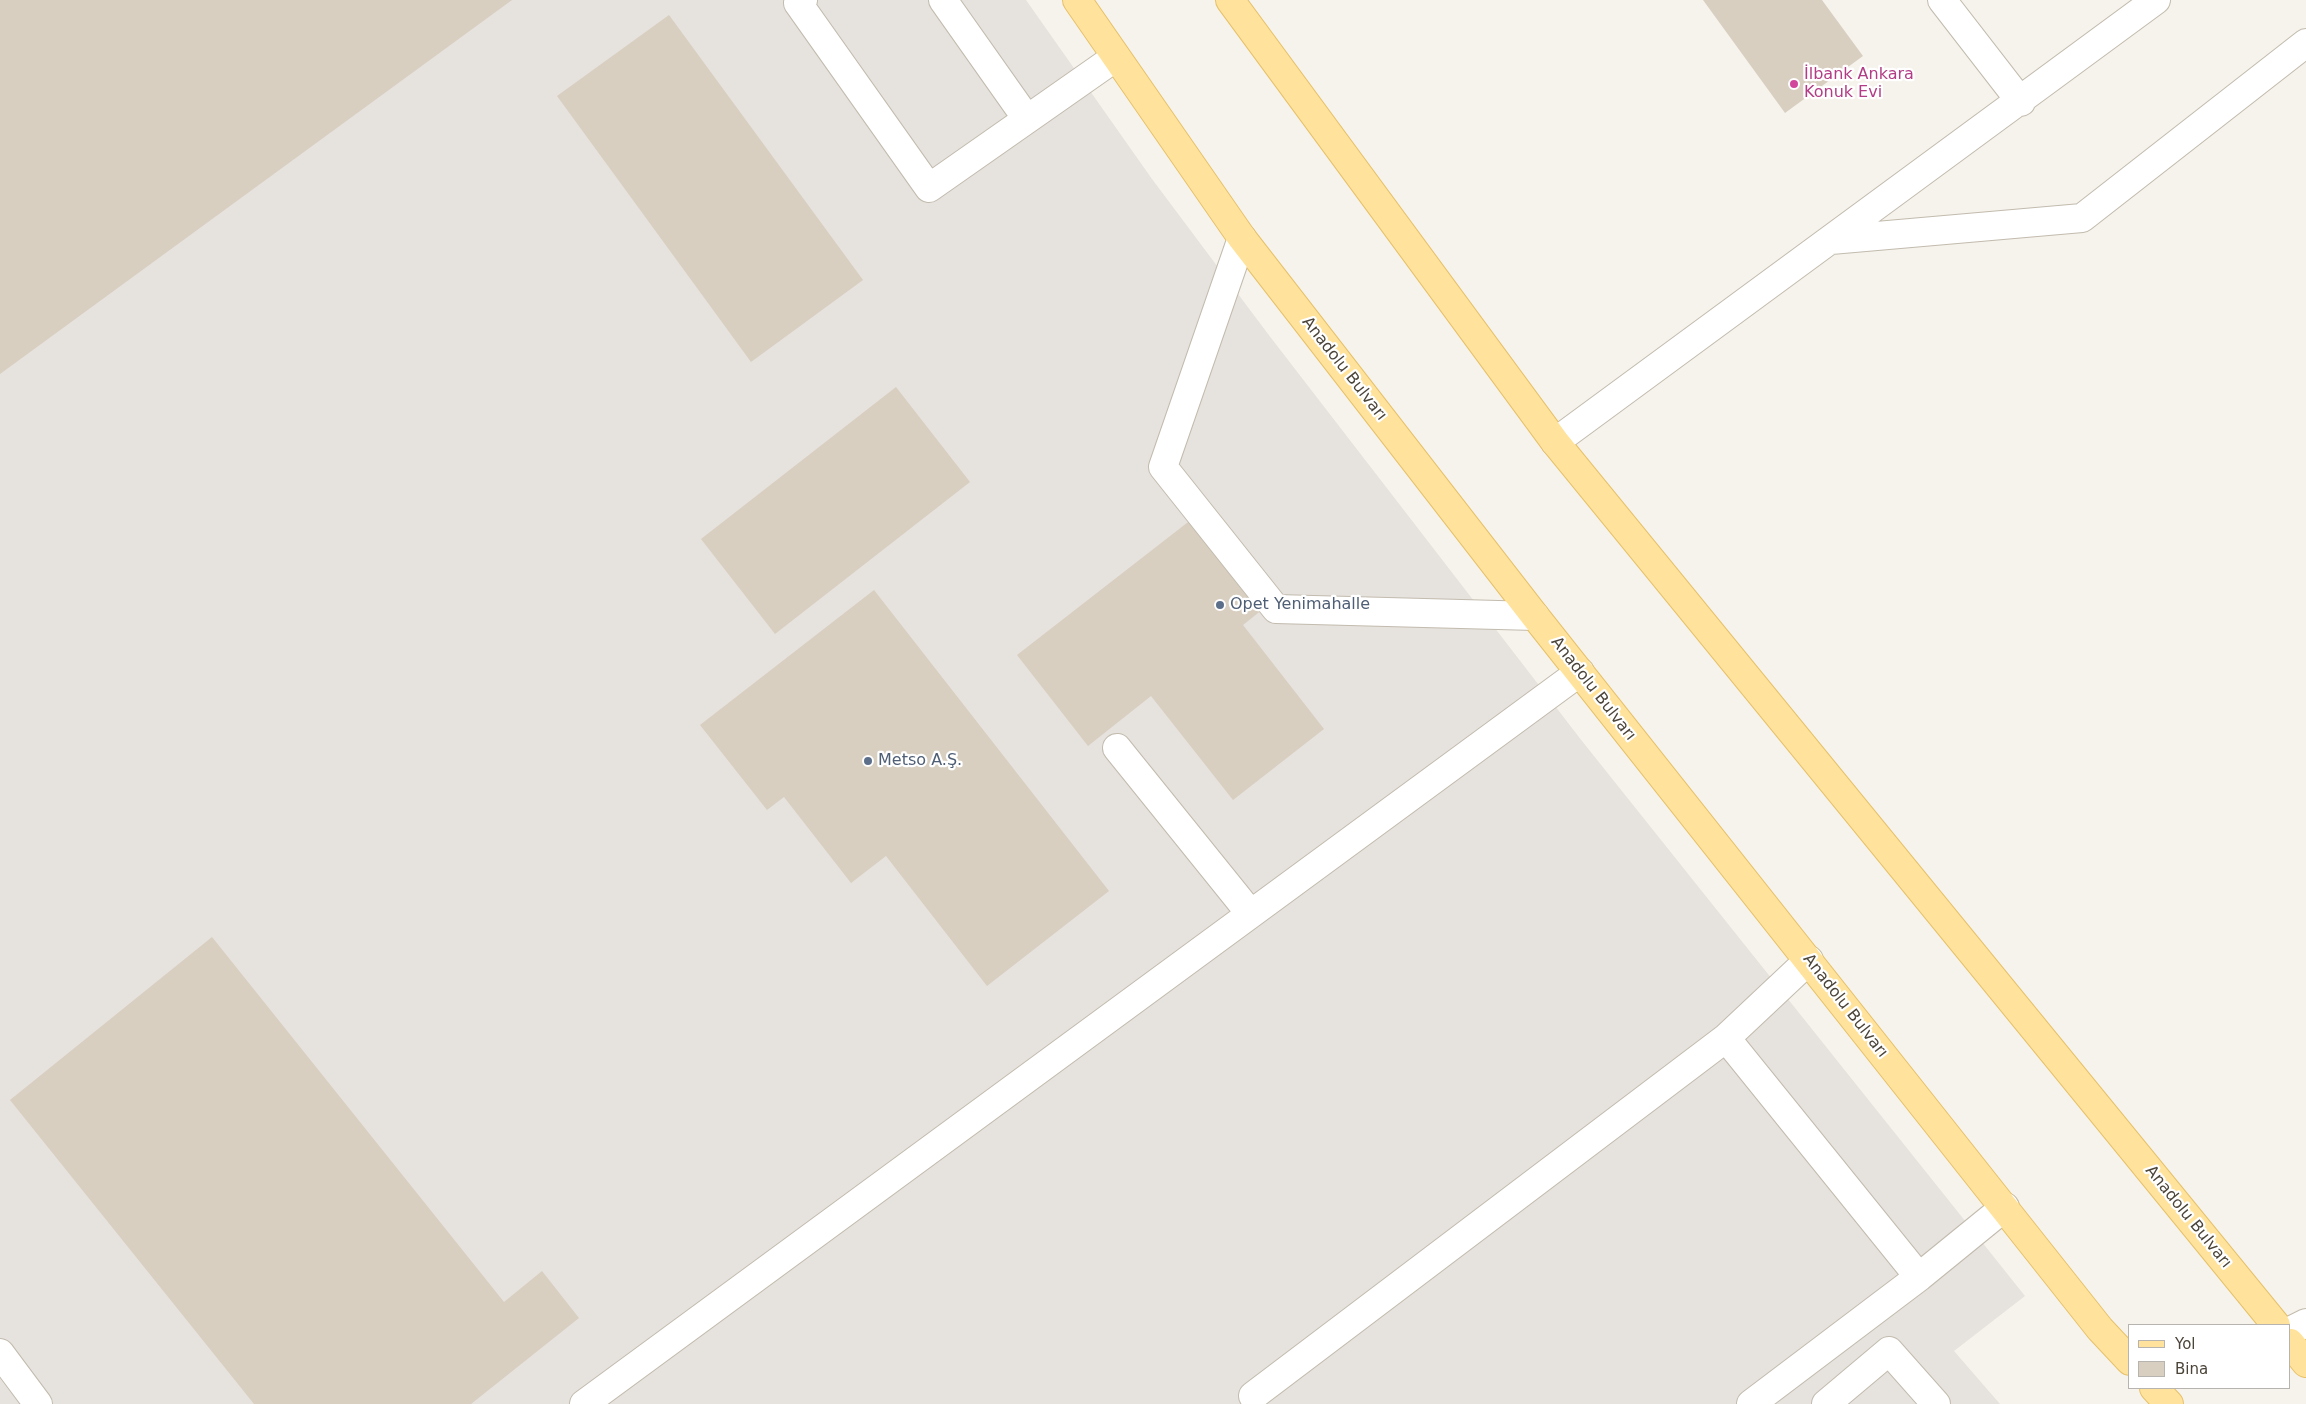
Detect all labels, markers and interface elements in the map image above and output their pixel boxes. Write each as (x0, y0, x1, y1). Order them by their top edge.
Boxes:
place label: İlbank Ankara Konuk Evi (1804, 65, 1914, 103)
marker: İlbank Ankara Konuk Evi (1788, 78, 1800, 90)
street label: Anadolu Bulvarı (1298, 313, 1390, 425)
place label: Opet Yenimahalle (1230, 595, 1370, 615)
marker: Opet Yenimahalle (1214, 599, 1226, 611)
street label: Anadolu Bulvarı (1547, 633, 1639, 745)
place label: Metso A.Ş. (878, 751, 962, 771)
marker: Metso A.Ş. (862, 755, 874, 767)
street label: Anadolu Bulvarı (1799, 950, 1891, 1062)
street label: Anadolu Bulvarı (2141, 1162, 2235, 1272)
legend (2128, 1324, 2291, 1389)
text: Yol (2175, 1335, 2196, 1353)
text: Bina (2175, 1360, 2208, 1378)

